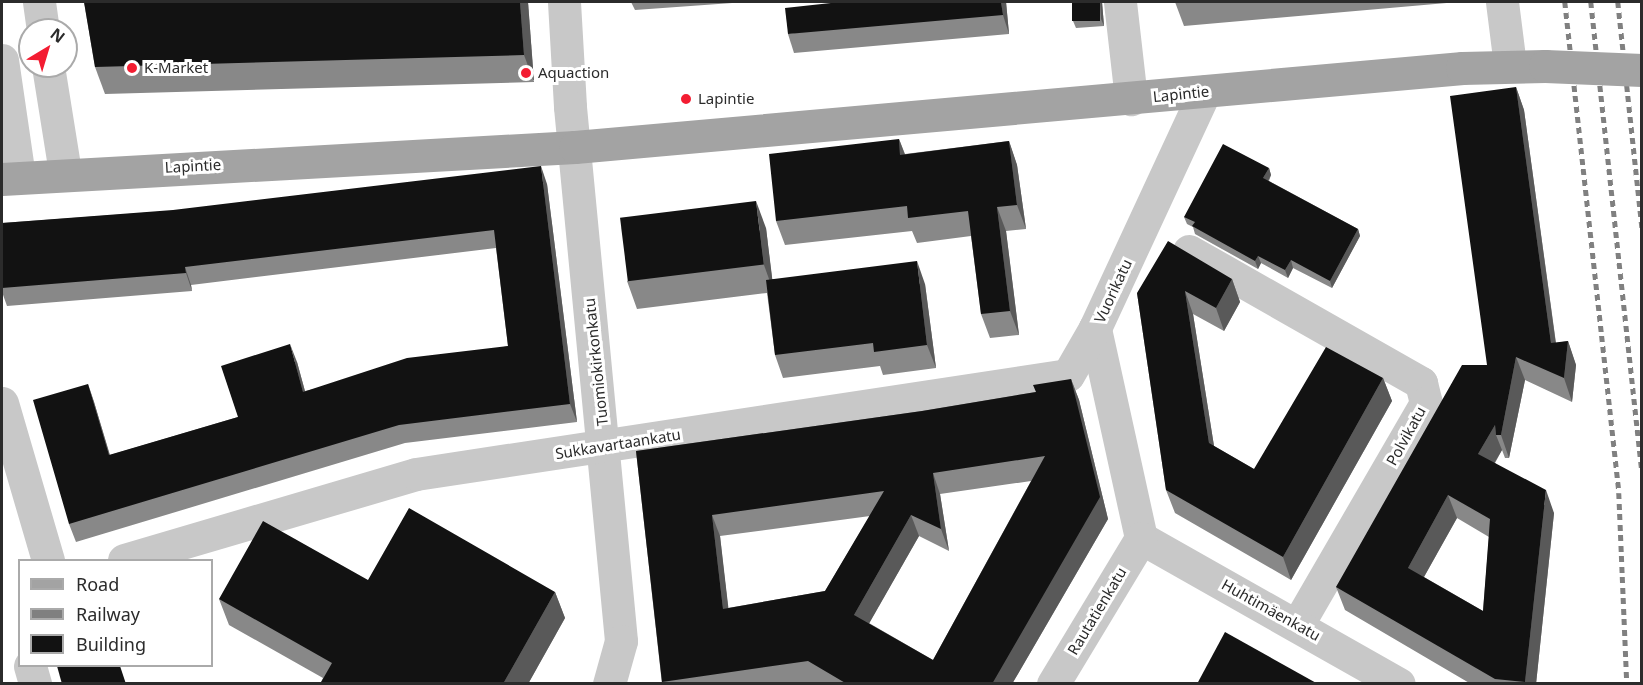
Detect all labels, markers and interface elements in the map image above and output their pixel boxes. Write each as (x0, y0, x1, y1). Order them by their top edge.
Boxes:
north arrow (18, 18, 78, 78)
text: N (46, 23, 70, 48)
place label: K-Market (144, 59, 208, 77)
marker: K-Market (125, 61, 139, 75)
place label: Aquaction (538, 64, 609, 82)
marker: Aquaction (519, 66, 533, 80)
street label: Lapintie (1152, 82, 1210, 106)
place label: Lapintie (698, 90, 754, 108)
marker: Lapintie (679, 92, 693, 106)
street label: Lapintie (164, 156, 222, 176)
street label: Vuorikatu (1090, 256, 1136, 326)
street label: Tuomiokirkonkatu (580, 297, 612, 427)
street label: Polvikatu (1382, 403, 1430, 469)
street label: Sukkavartaankatu (554, 425, 682, 463)
legend (18, 559, 213, 667)
street label: Rautatienkatu (1064, 564, 1130, 658)
text: Road (76, 572, 119, 596)
street label: Huhtimäenkatu (1218, 575, 1324, 645)
text: Railway (76, 602, 140, 626)
text: Building (76, 632, 146, 656)

